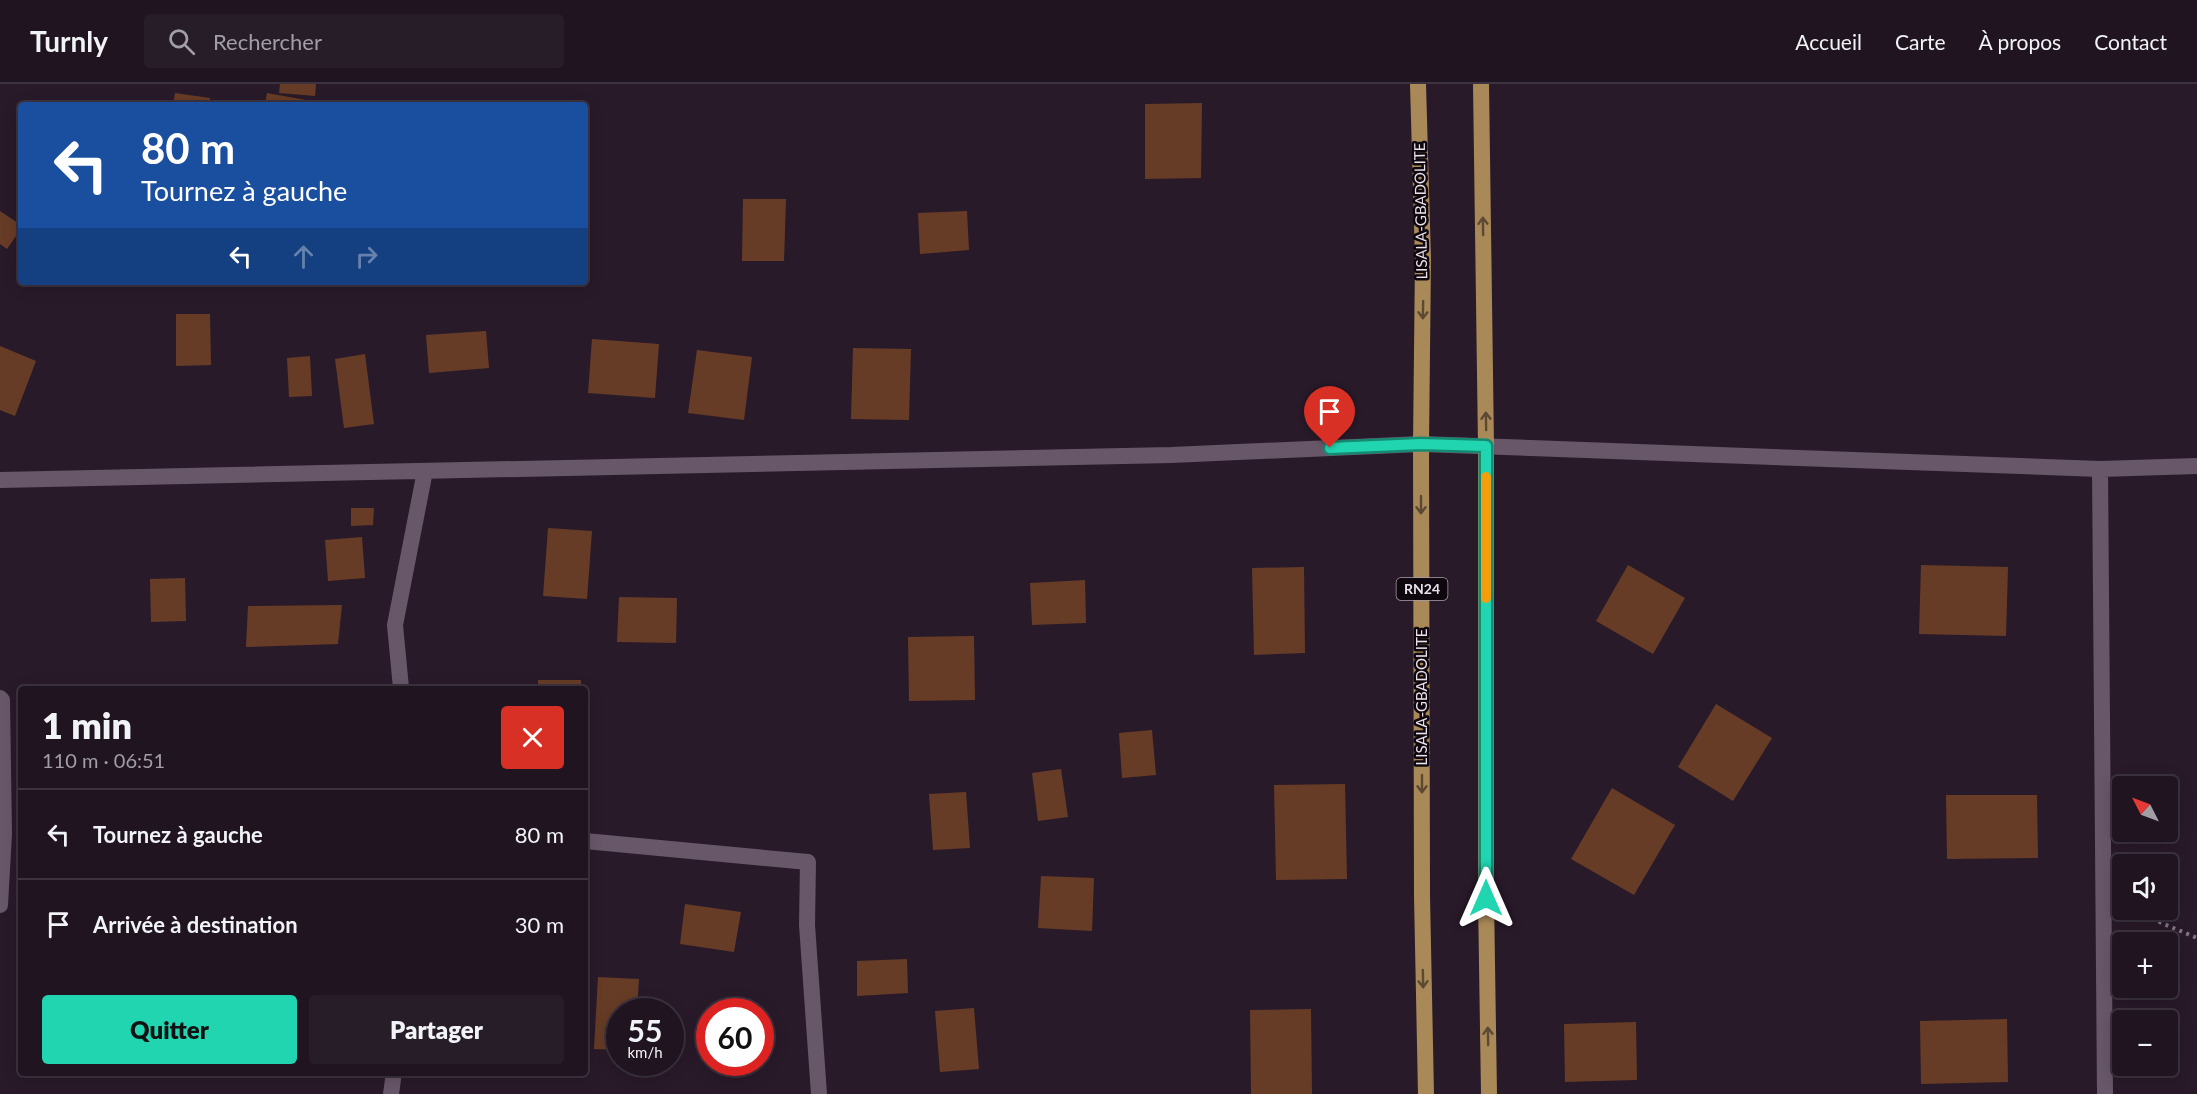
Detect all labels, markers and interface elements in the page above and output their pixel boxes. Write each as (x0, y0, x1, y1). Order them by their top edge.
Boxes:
search box (144, 14, 564, 68)
text: Turnly (30, 24, 108, 58)
icon: search (165, 25, 198, 58)
text: Rechercher (213, 28, 322, 55)
text: Accueil (1795, 29, 1862, 54)
text: Carte (1895, 29, 1946, 54)
text: À propos (1979, 29, 2061, 54)
text: Contact (2094, 29, 2167, 54)
text: 80 m (141, 123, 235, 173)
icon: left (42, 126, 120, 204)
street label: LISALA-GBADOLITE (1410, 142, 1430, 280)
text: Tournez à gauche (141, 174, 347, 207)
one-way arrow (1477, 216, 1489, 236)
icon: left (224, 240, 257, 273)
icon: ahead (287, 240, 320, 273)
icon: right (350, 240, 383, 273)
one-way arrow (1417, 300, 1429, 320)
pin (1304, 386, 1355, 448)
icon: arrive (1313, 395, 1346, 428)
one-way arrow (1480, 411, 1492, 431)
one-way arrow (1415, 495, 1427, 515)
road number: RN24 (1396, 578, 1448, 600)
street label: LISALA-GBADOLITE (1412, 629, 1430, 765)
text: 1 min (42, 703, 132, 747)
button: close (501, 706, 564, 769)
text: 110 m · 06:51 (42, 748, 165, 772)
one-way arrow (1416, 774, 1428, 794)
north arrow (2112, 776, 2178, 842)
map controls (2112, 776, 2178, 1076)
icon: left (42, 818, 75, 851)
text: Tournez à gauche (93, 821, 263, 848)
text: 80 m (515, 821, 564, 848)
button: sound (2112, 854, 2178, 920)
position arrow (1454, 866, 1518, 930)
icon: arrive (42, 908, 75, 941)
text: Arrivée à destination (93, 911, 298, 938)
text: 30 m (515, 911, 564, 938)
button: + (2112, 932, 2178, 998)
one-way arrow (1418, 969, 1429, 989)
button: Quitter (42, 995, 297, 1064)
button: Partager (309, 995, 564, 1064)
speed limit sign: 60 (696, 998, 774, 1076)
button: − (2112, 1010, 2178, 1076)
text: 55 (628, 1012, 662, 1048)
one-way arrow (1482, 1026, 1494, 1046)
text: km/h (627, 1043, 663, 1061)

